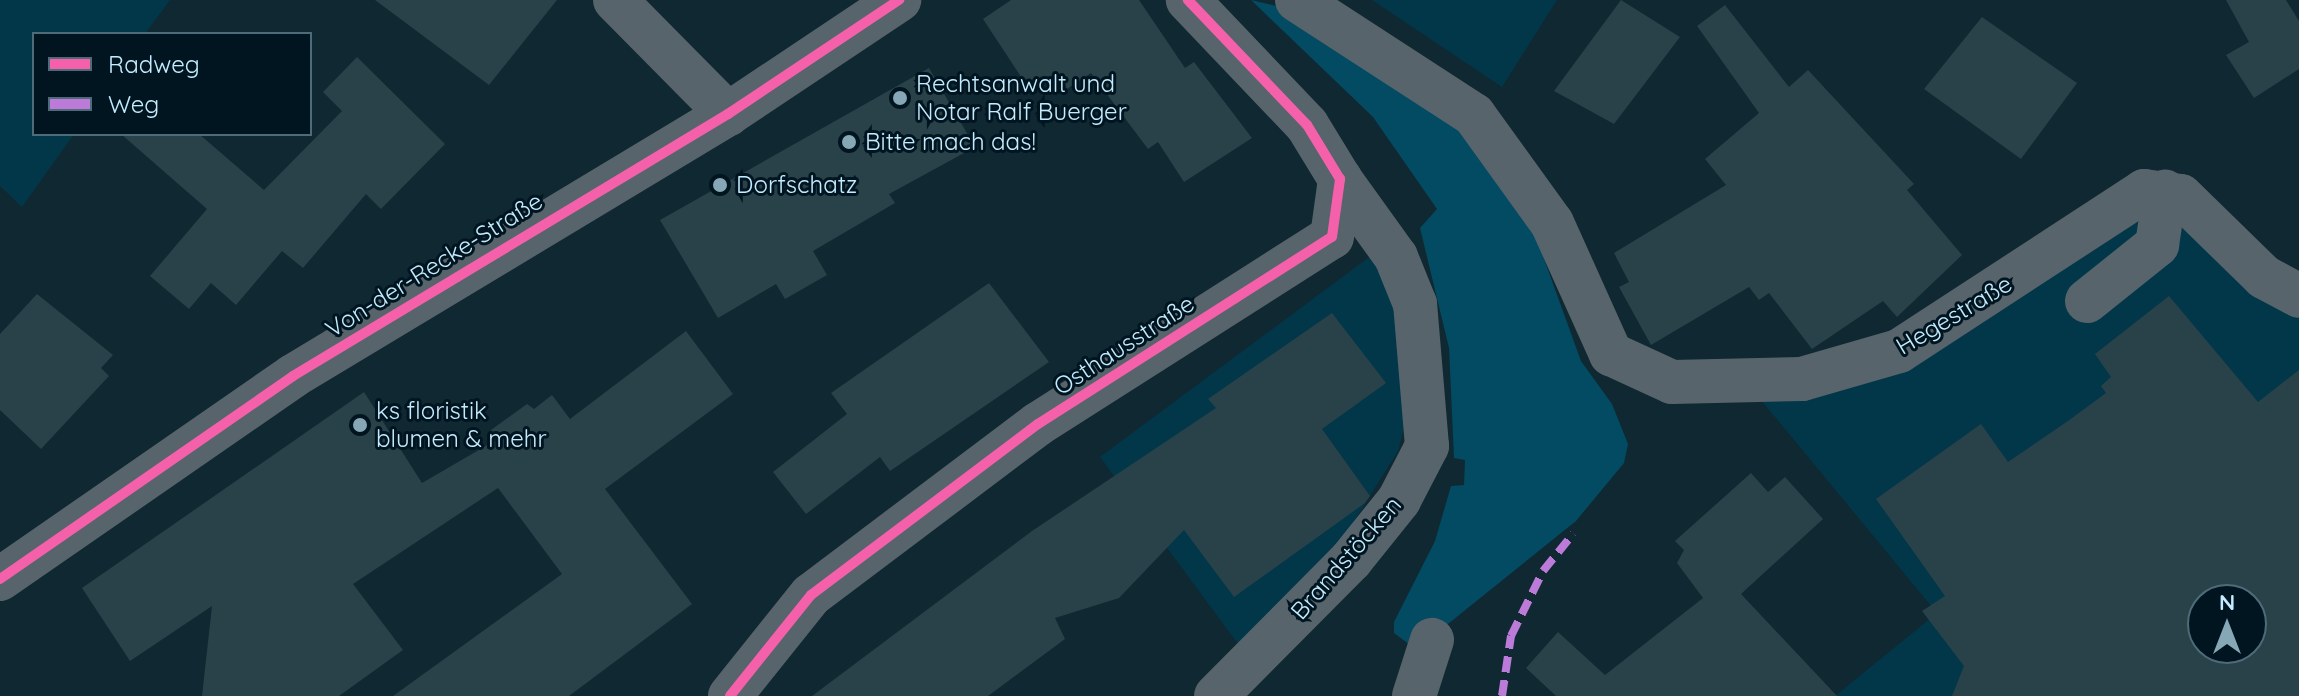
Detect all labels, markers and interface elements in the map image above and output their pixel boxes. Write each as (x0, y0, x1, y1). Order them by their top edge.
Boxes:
legend (32, 32, 312, 136)
text: Radweg (108, 49, 200, 79)
place label: Rechtsanwalt und Notar Ralf Buerger (916, 70, 1127, 126)
text: Weg (108, 89, 159, 119)
marker: Rechtsanwalt und Notar Ralf Buerger (891, 89, 909, 107)
place label: Bitte mach das! (865, 128, 1036, 156)
marker: Bitte mach das! (840, 133, 858, 151)
place label: Dorfschatz (736, 171, 857, 199)
marker: Dorfschatz (711, 176, 729, 194)
street label: Von-der-Recke-Straße (320, 186, 548, 344)
street label: Hegestraße (1891, 269, 2017, 361)
street label: Osthausstraße (1048, 289, 1200, 401)
place label: ks floristik blumen & mehr (376, 397, 547, 453)
marker: ks floristik blumen & mehr (351, 416, 369, 434)
street label: Brandstöcken (1285, 491, 1407, 625)
north arrow (2187, 584, 2267, 664)
text: N (2219, 588, 2235, 616)

